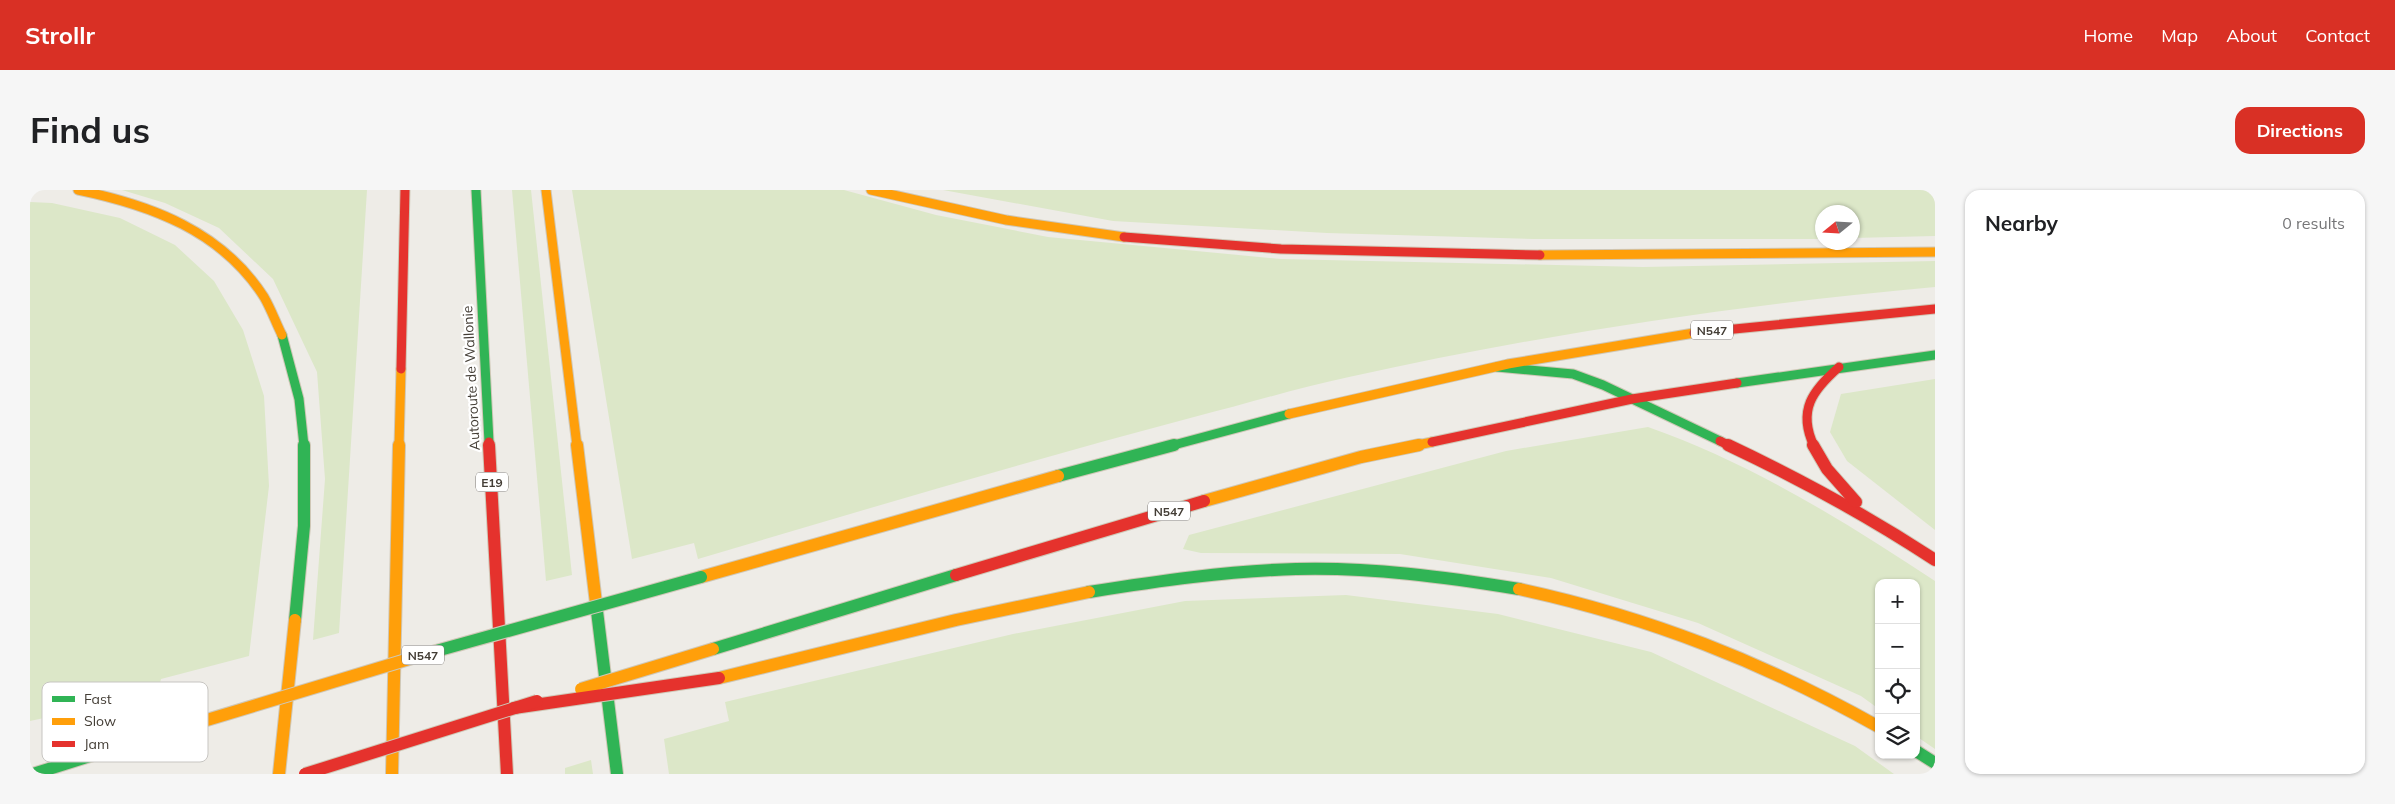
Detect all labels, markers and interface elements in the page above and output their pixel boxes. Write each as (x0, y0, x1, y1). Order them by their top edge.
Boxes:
text: Strollr (25, 20, 95, 50)
text: Home (2083, 24, 2133, 47)
text: Map (2161, 24, 2198, 47)
text: About (2226, 24, 2277, 47)
text: Contact (2305, 24, 2370, 47)
button: Directions (2235, 107, 2365, 154)
text: Find us (30, 108, 150, 152)
north arrow (1815, 205, 1860, 250)
text: Nearby (1985, 210, 2058, 236)
text: 0 results (2282, 213, 2345, 233)
street label: Autoroute de Wallonie (458, 305, 484, 451)
road number: N547 (1691, 320, 1733, 340)
road number: E19 (476, 472, 508, 492)
road number: N547 (1148, 502, 1190, 521)
map controls (1875, 579, 1920, 759)
button: + (1875, 579, 1920, 624)
button: − (1875, 624, 1920, 669)
road number: N547 (402, 646, 444, 664)
button: locate (1875, 669, 1920, 714)
legend (42, 682, 208, 762)
text: Fast (84, 690, 112, 708)
text: Slow (84, 712, 116, 730)
button: layers (1875, 714, 1920, 759)
text: Jam (84, 735, 109, 753)

